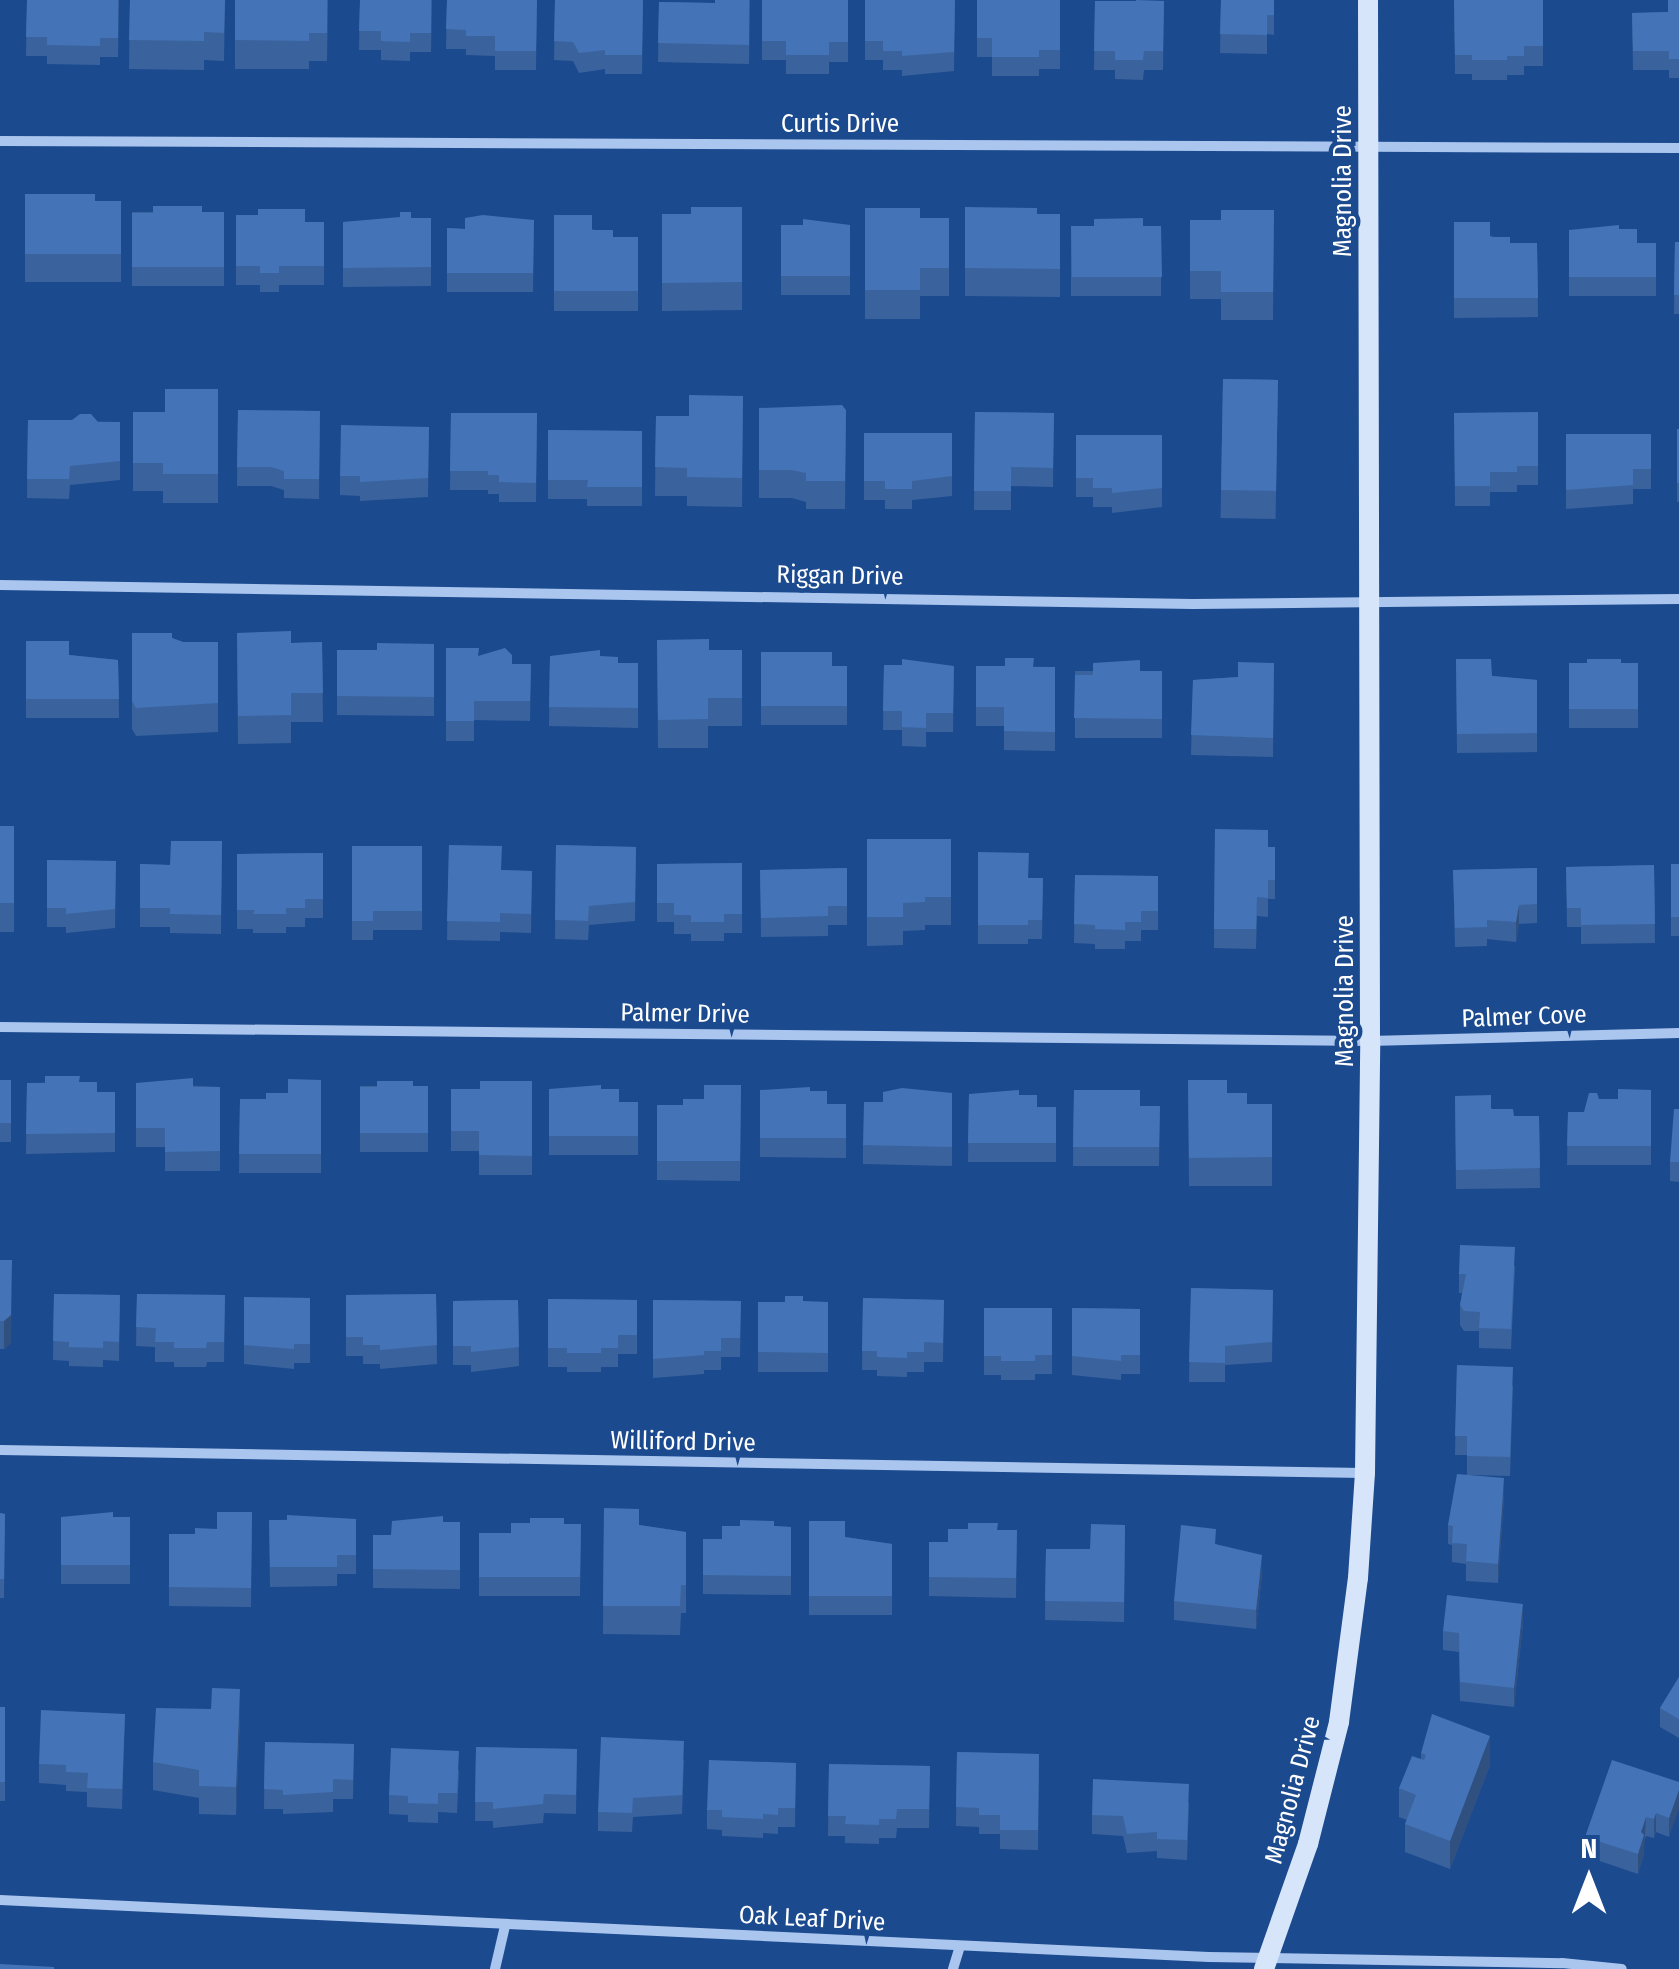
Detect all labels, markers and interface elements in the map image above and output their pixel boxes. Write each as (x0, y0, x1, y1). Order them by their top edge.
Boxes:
street label: Magnolia Drive (1328, 105, 1358, 257)
street label: Curtis Drive (781, 109, 899, 139)
street label: Riggan Drive (776, 560, 904, 592)
street label: Magnolia Drive (1330, 915, 1360, 1067)
street label: Palmer Drive (620, 998, 750, 1030)
street label: Palmer Cove (1461, 1000, 1587, 1034)
street label: Williford Drive (610, 1426, 756, 1458)
street label: Magnolia Drive (1259, 1713, 1327, 1867)
north arrow (1539, 1829, 1639, 1929)
text: N (1581, 1832, 1597, 1865)
street label: Oak Leaf Drive (738, 1900, 886, 1938)

